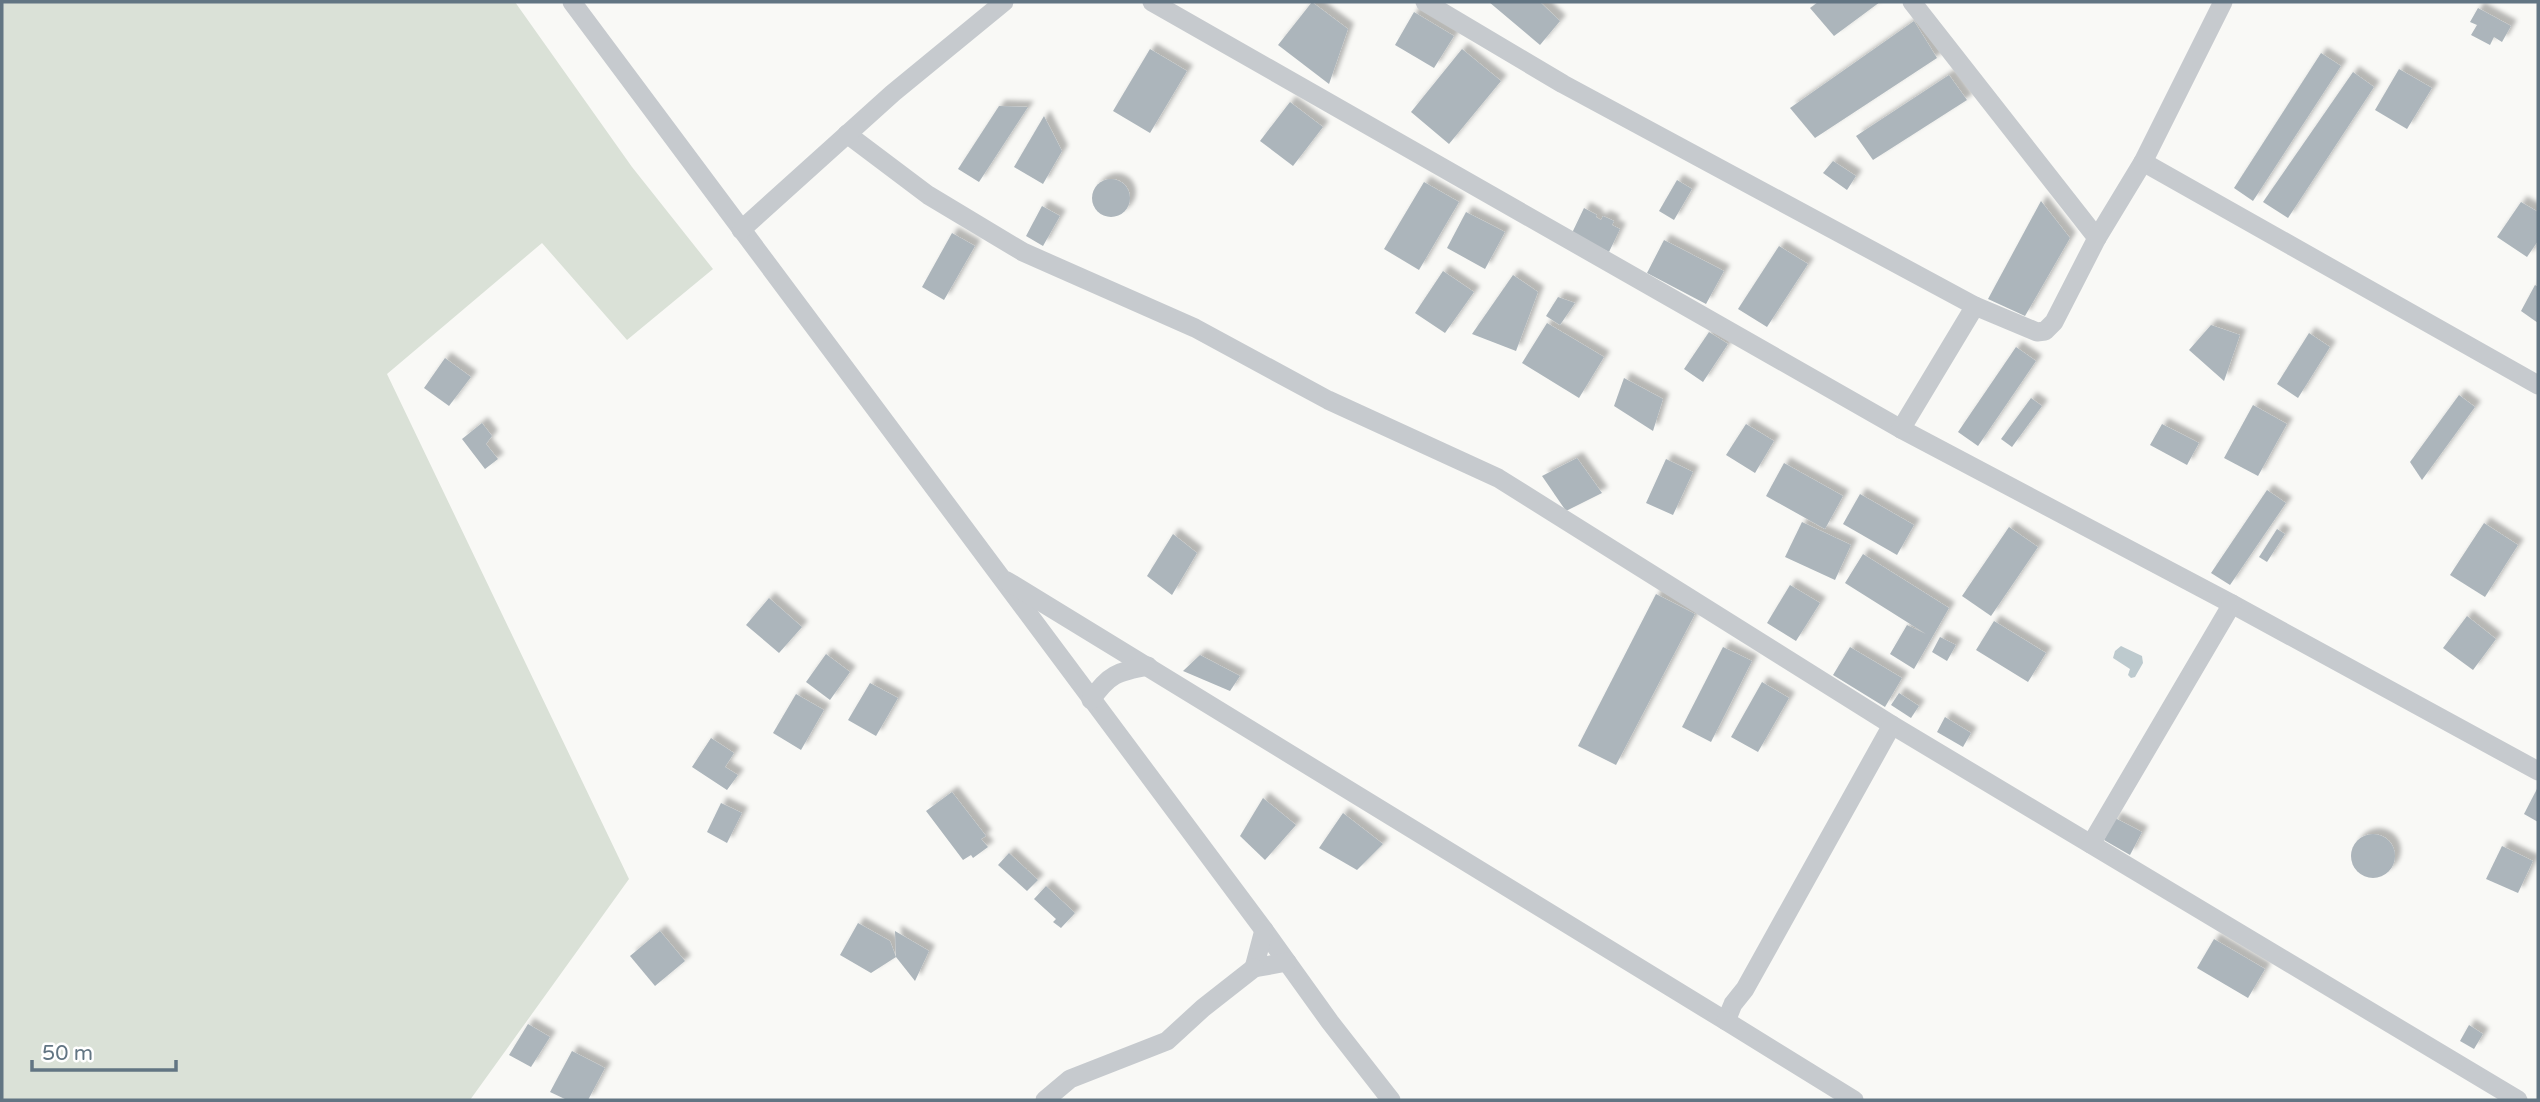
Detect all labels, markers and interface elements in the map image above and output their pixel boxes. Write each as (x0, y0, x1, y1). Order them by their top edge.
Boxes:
scale bar (32, 1028, 175, 1072)
text: 50 m (42, 1041, 93, 1066)

